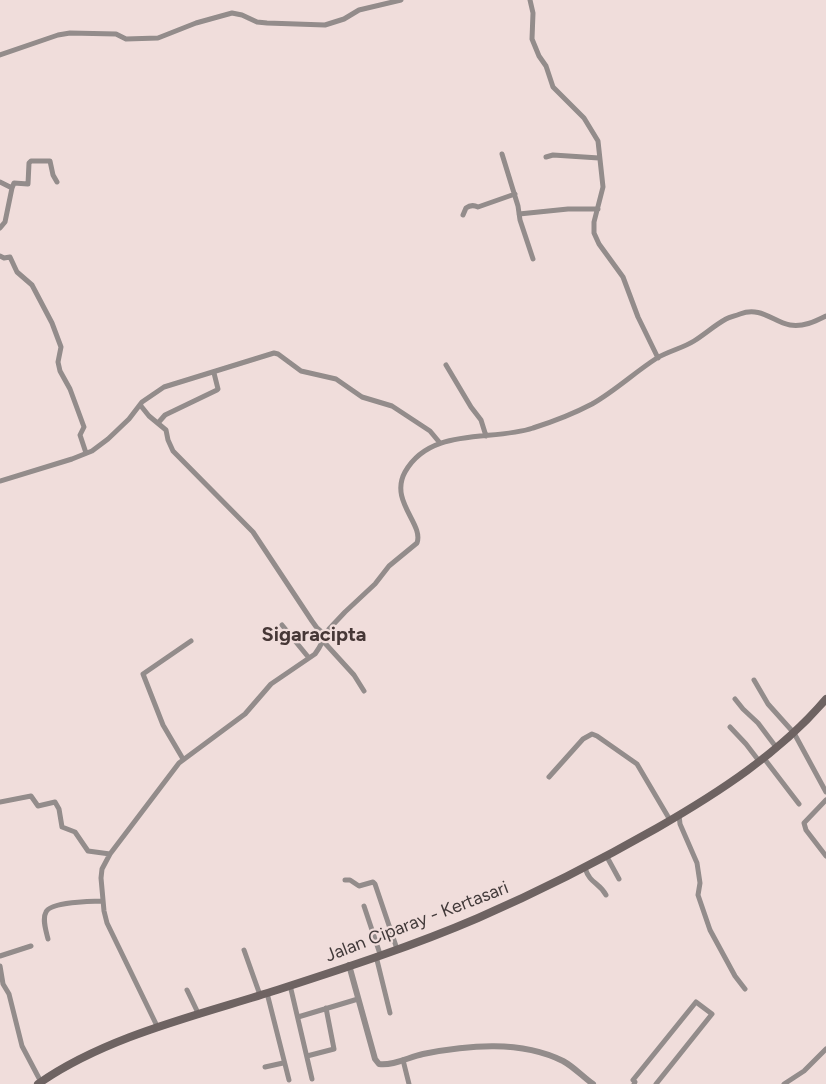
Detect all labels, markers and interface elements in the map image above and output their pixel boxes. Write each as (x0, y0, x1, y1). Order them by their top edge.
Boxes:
district label: Sigaracipta (262, 623, 366, 647)
street label: Jalan Ciparay - Kertasari (322, 877, 512, 967)

